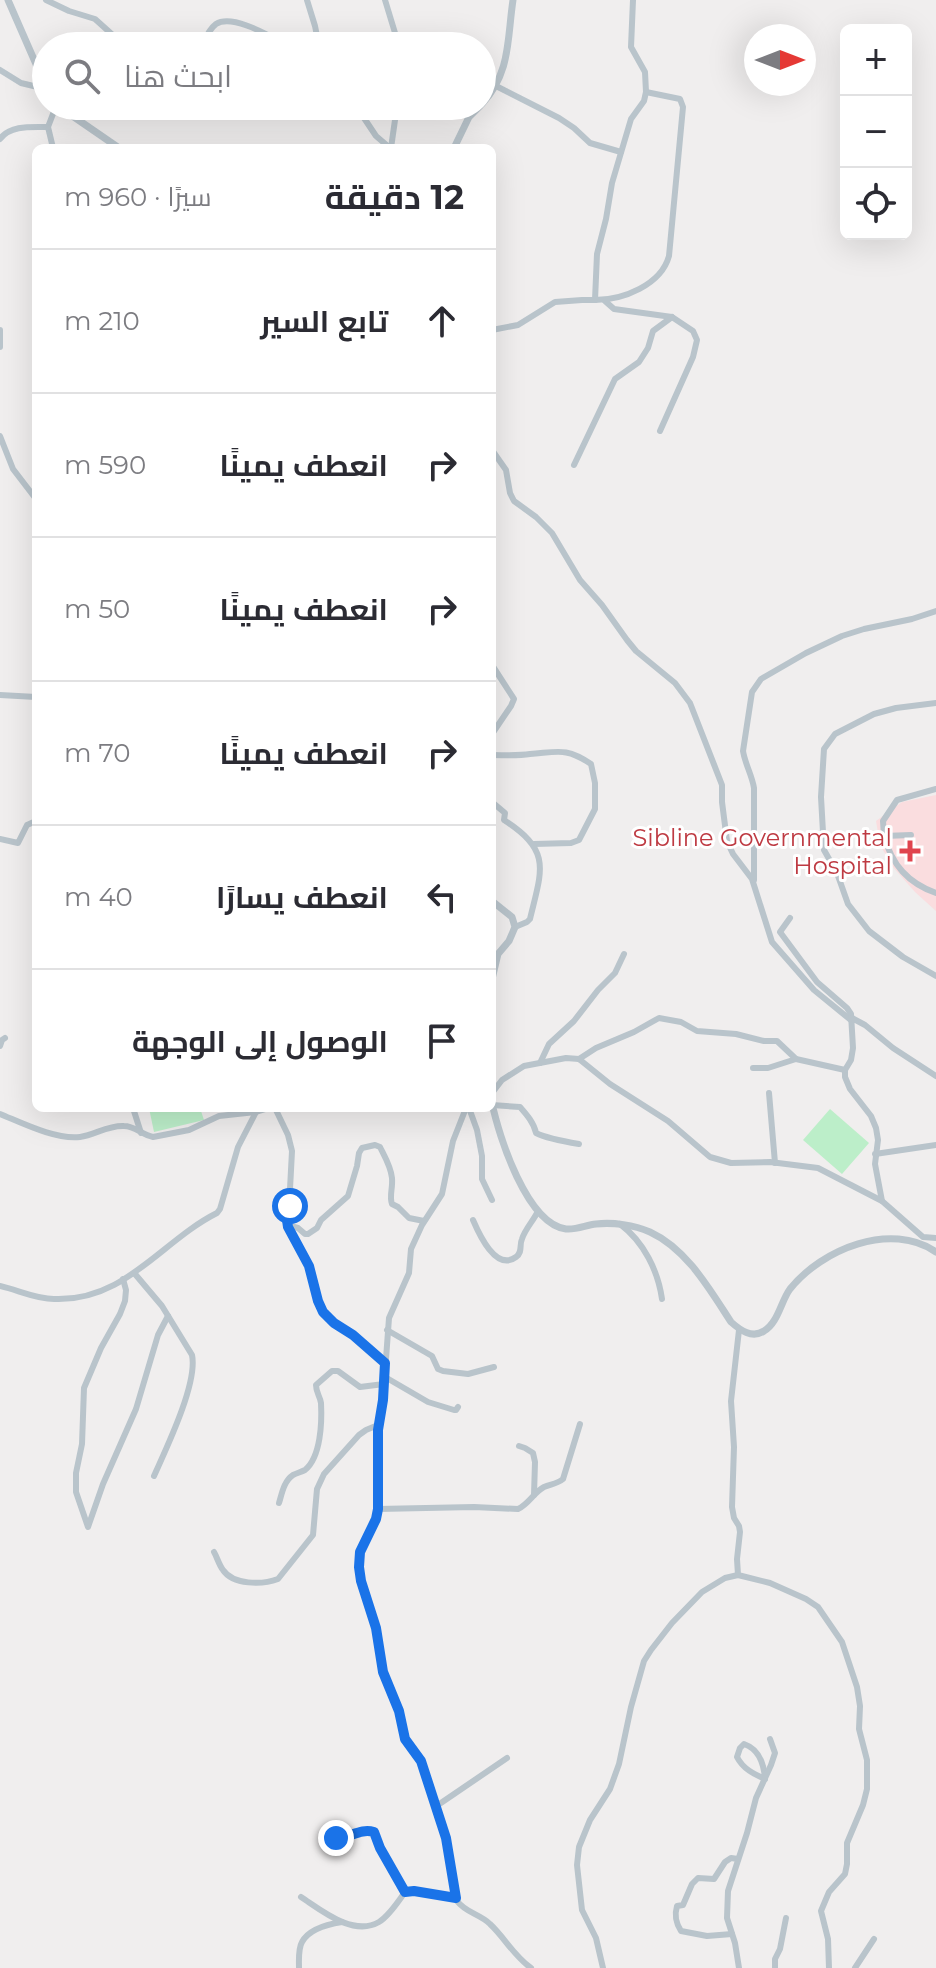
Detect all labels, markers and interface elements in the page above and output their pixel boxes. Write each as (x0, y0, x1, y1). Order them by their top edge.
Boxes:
north arrow (744, 24, 816, 96)
map controls (840, 24, 912, 240)
button: + (840, 24, 912, 96)
search box (32, 32, 496, 120)
icon: search (60, 54, 104, 98)
text: ابحث هنا (124, 58, 232, 95)
button: − (840, 96, 912, 168)
button: locate (840, 168, 912, 240)
text: 12 دقيقة (325, 176, 464, 218)
text: سيرًا · 960 m (64, 181, 211, 213)
icon: ahead (420, 299, 464, 343)
text: تابع السير (260, 303, 388, 340)
text: 210 m (64, 305, 140, 337)
icon: right (420, 443, 464, 487)
text: انعطف يمينًا (220, 447, 388, 484)
text: 590 m (64, 449, 146, 481)
icon: right (420, 587, 464, 631)
text: انعطف يمينًا (220, 591, 388, 628)
text: 50 m (64, 593, 130, 625)
icon: right (420, 731, 464, 775)
text: انعطف يمينًا (220, 735, 388, 772)
text: 70 m (64, 737, 130, 769)
place label: Sibline Governmental Hospital (632, 823, 892, 880)
marker: Sibline Governmental Hospital (899, 840, 921, 862)
icon: left (420, 875, 464, 919)
text: انعطف يسارًا (216, 879, 388, 916)
text: 40 m (64, 881, 133, 913)
icon: arrive (420, 1019, 464, 1063)
text: الوصول إلى الوجهة (132, 1023, 388, 1060)
route start (272, 1188, 308, 1224)
route end (318, 1820, 354, 1856)

